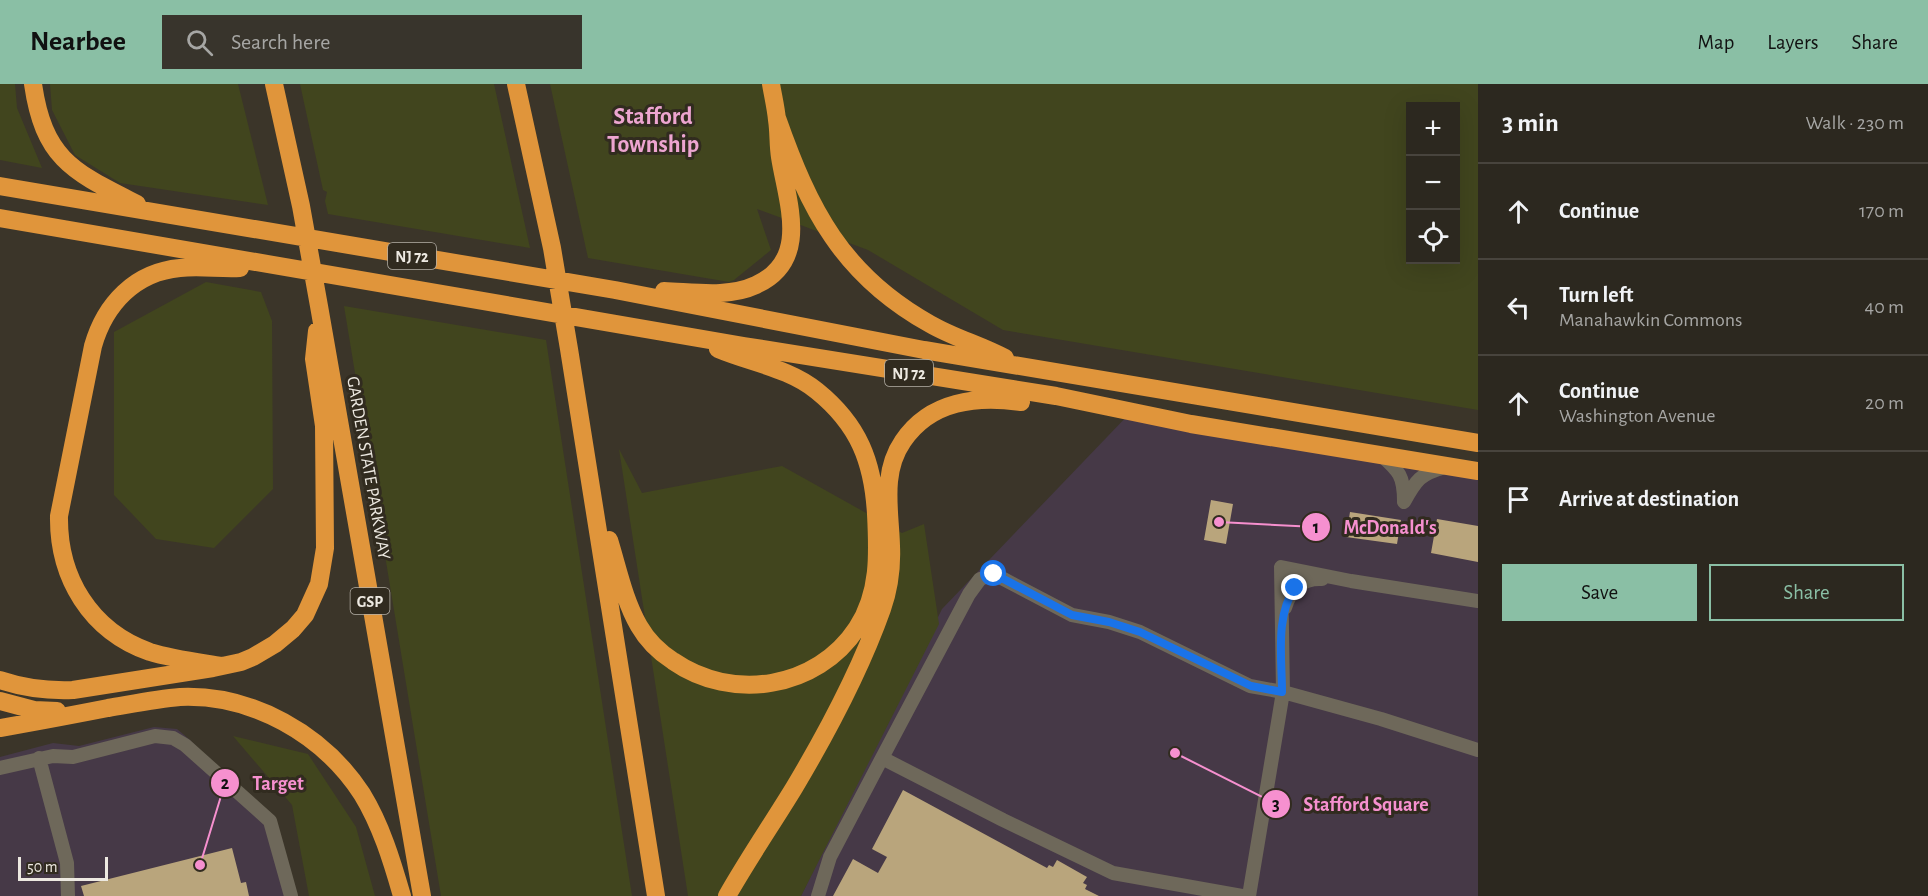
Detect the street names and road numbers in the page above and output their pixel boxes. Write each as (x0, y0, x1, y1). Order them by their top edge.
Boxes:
road number: NJ 72 (388, 243, 436, 269)
road number: NJ 72 (885, 360, 933, 386)
street label: GARDEN STATE PARKWAY (343, 375, 393, 562)
road number: GSP (350, 588, 389, 614)

